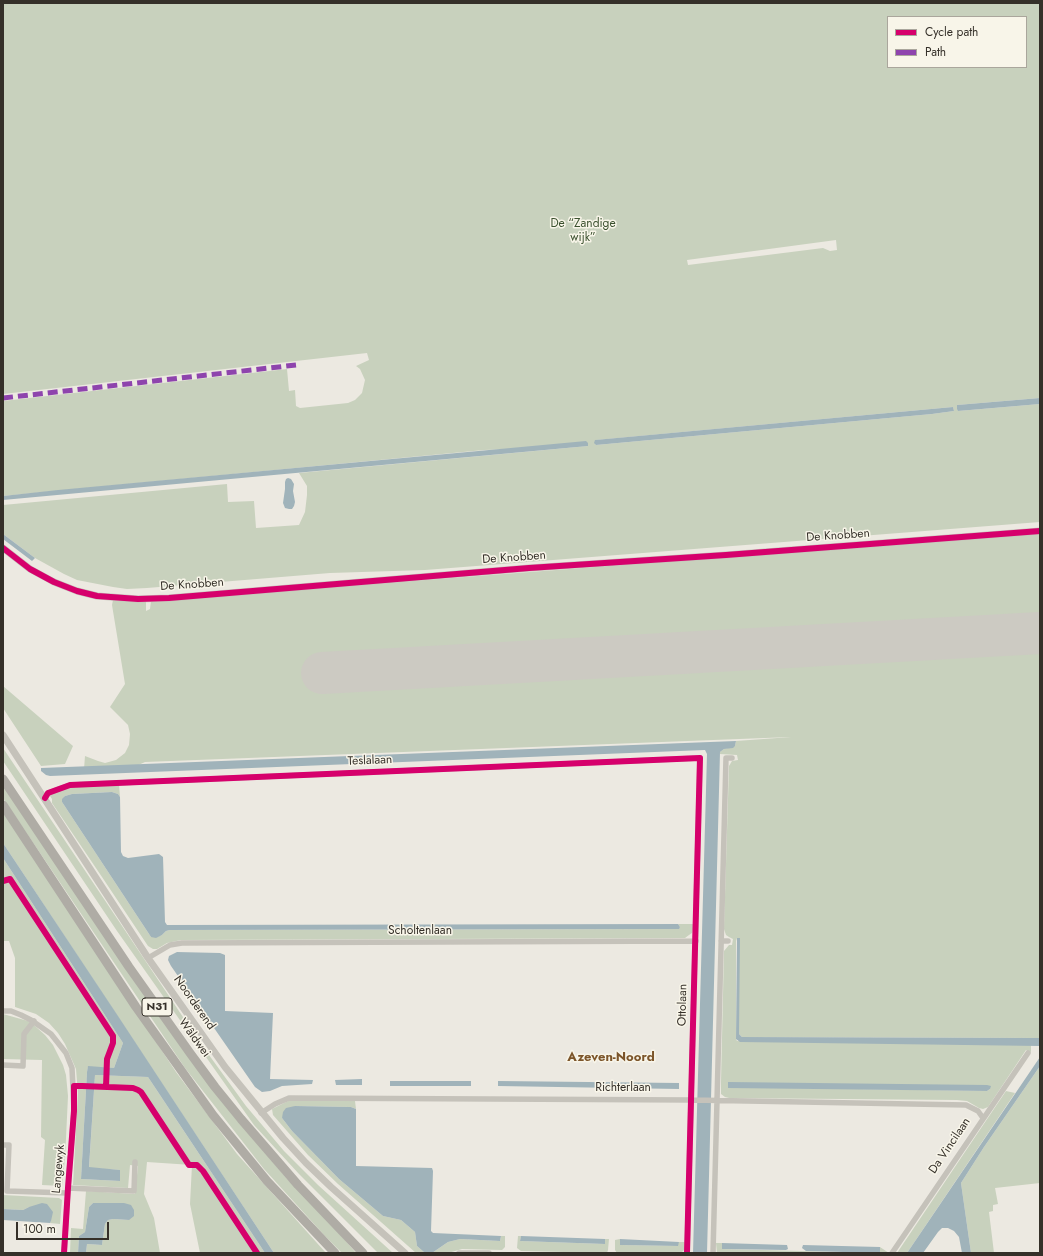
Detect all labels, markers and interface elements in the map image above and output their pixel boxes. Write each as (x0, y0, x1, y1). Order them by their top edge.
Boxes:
legend (887, 16, 1027, 68)
text: Cycle path (925, 23, 978, 41)
text: Path (925, 43, 946, 61)
park label: De “Zandige wijk” (550, 217, 616, 245)
street label: De Knobben (806, 527, 870, 545)
street label: De Knobben (482, 549, 546, 567)
street label: De Knobben (160, 576, 224, 594)
street label: Teslalaan (347, 753, 393, 769)
street label: Scholtenlaan (388, 924, 452, 938)
street label: Noorderend (170, 973, 218, 1033)
street label: Ottolaan (675, 984, 691, 1026)
road number: N31 (142, 998, 172, 1016)
street label: Wâldwei (175, 1016, 213, 1060)
district label: Azeven-Noord (567, 1050, 655, 1066)
street label: Richterlaan (595, 1081, 651, 1095)
street label: Da Vincilaan (926, 1115, 974, 1177)
street label: Langewyk (50, 1144, 68, 1194)
scale bar (18, 1214, 111, 1240)
text: 100 m (23, 1220, 56, 1238)

